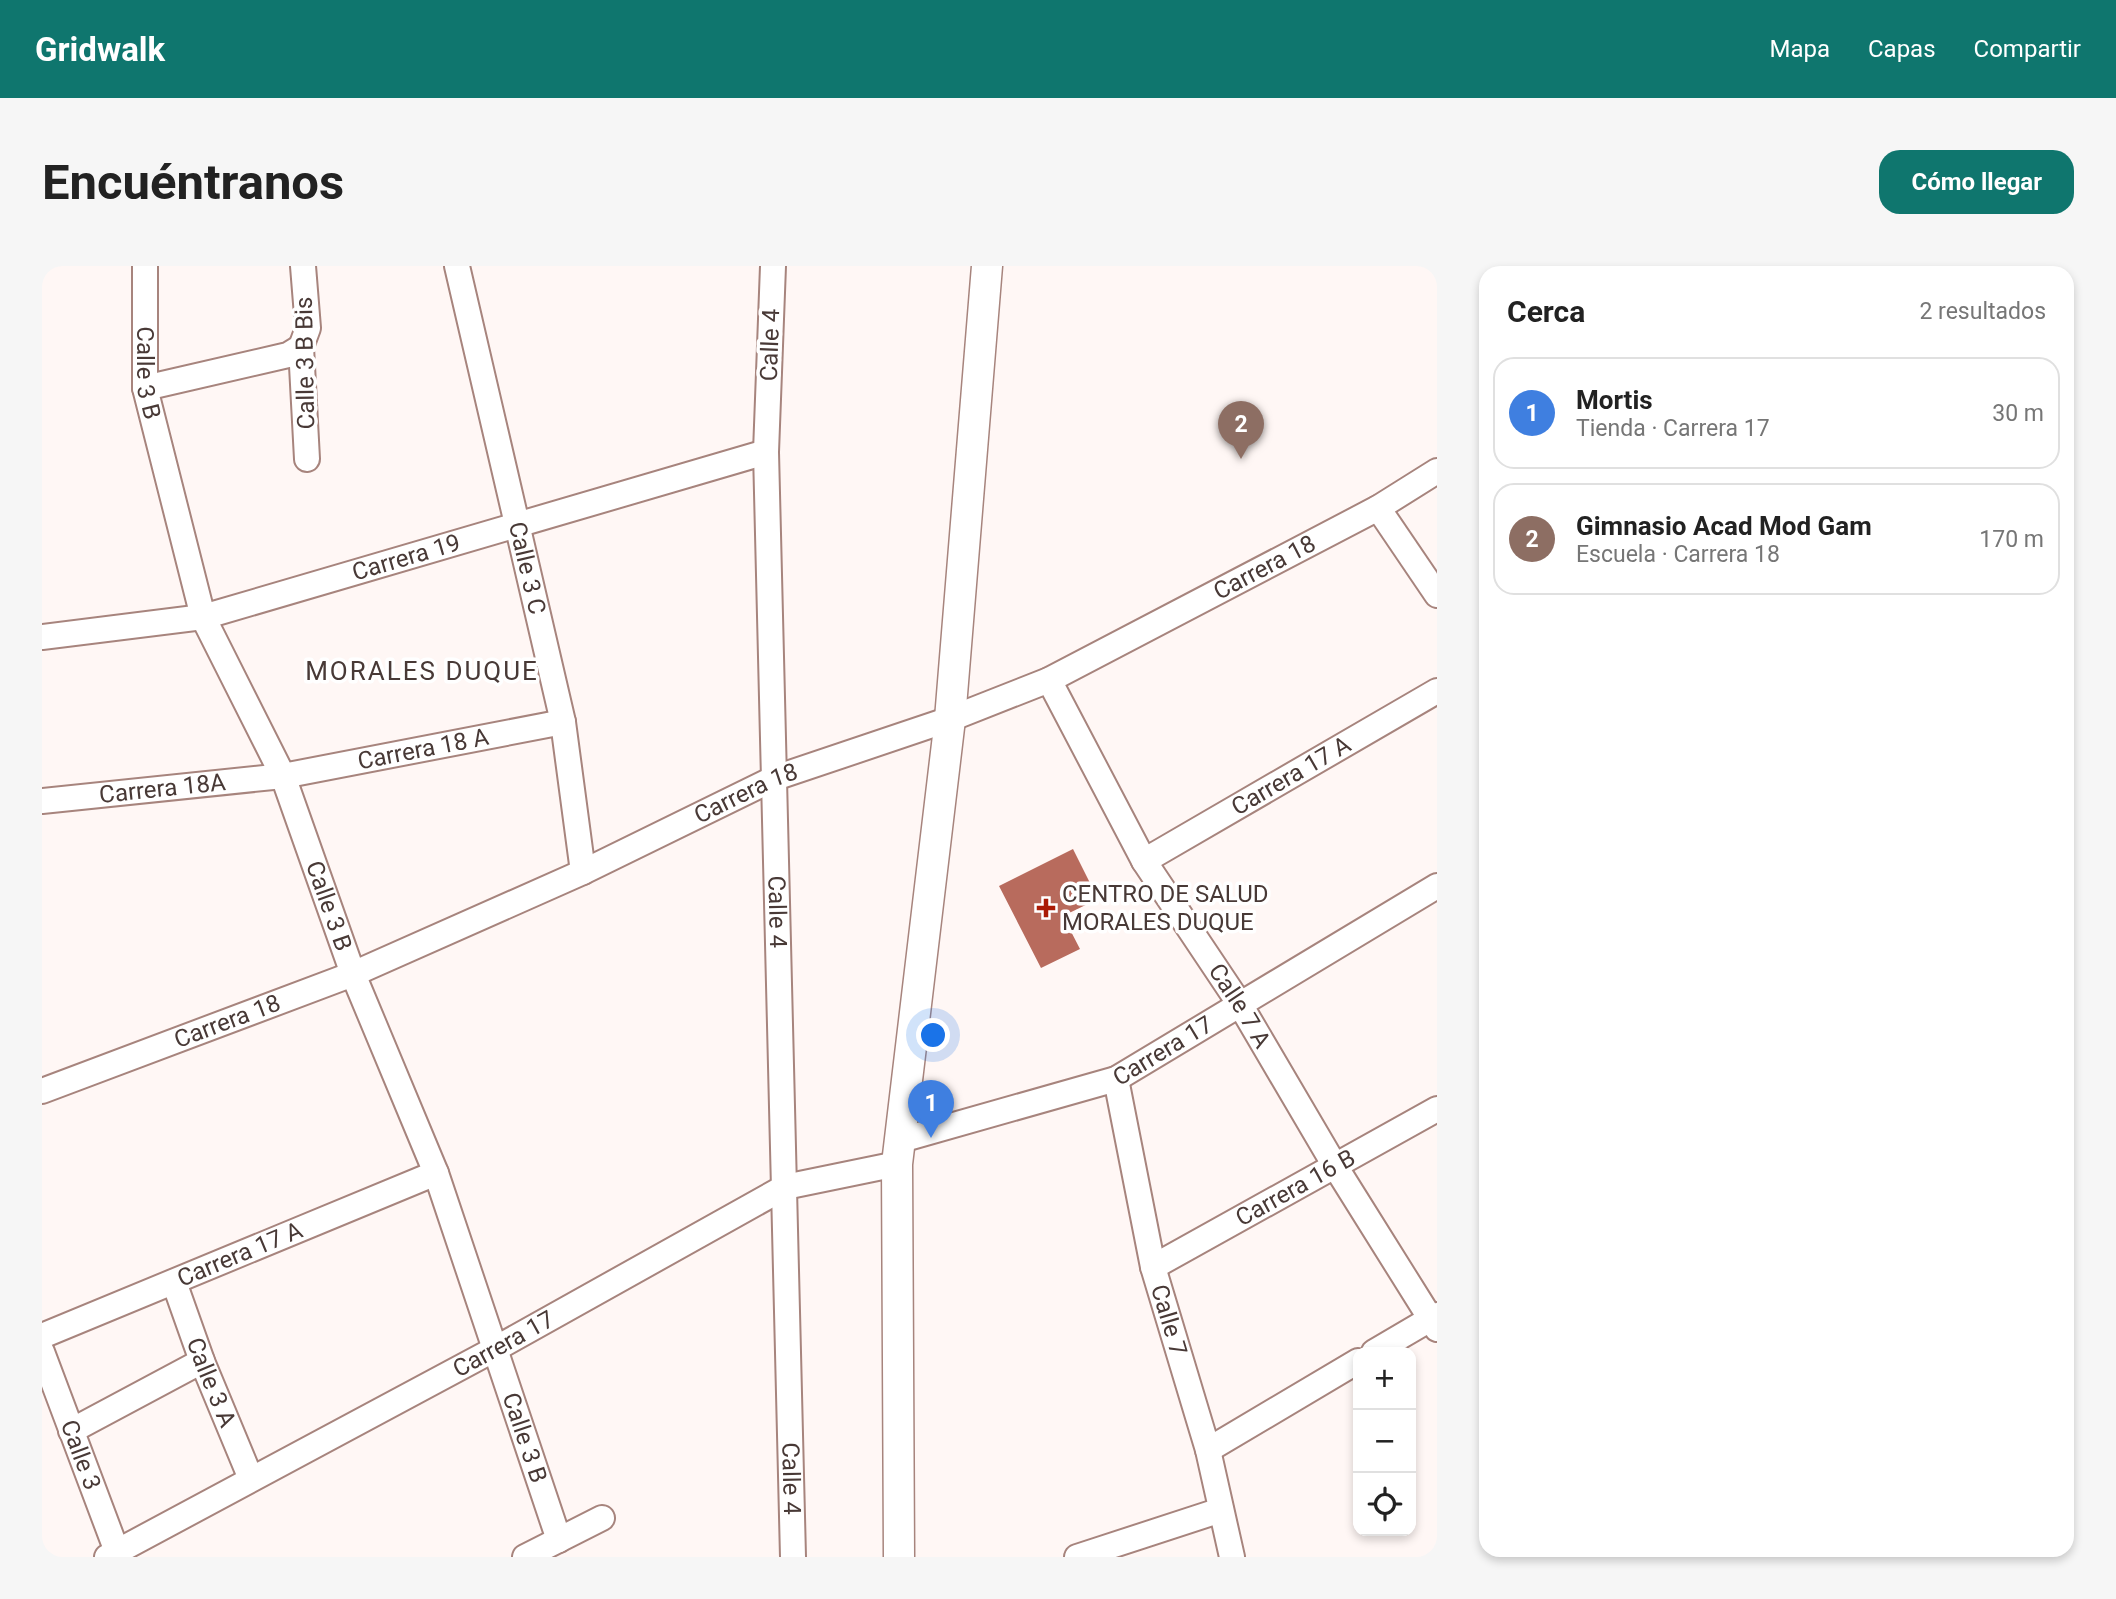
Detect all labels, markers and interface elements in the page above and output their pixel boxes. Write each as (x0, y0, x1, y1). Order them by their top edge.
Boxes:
text: Gridwalk (35, 30, 165, 69)
text: Mapa (1769, 35, 1830, 63)
text: Capas (1868, 35, 1936, 63)
text: Compartir (1974, 35, 2081, 63)
button: Cómo llegar (1879, 150, 2074, 214)
text: Encuéntranos (42, 154, 344, 211)
text: Cerca (1507, 294, 1585, 329)
street label: Calle 3 B Bis (290, 296, 320, 430)
text: 2 resultados (1919, 298, 2046, 325)
street label: Calle 4 (755, 308, 785, 382)
street label: Calle 3 B (131, 326, 166, 422)
text: Mortis (1576, 385, 1653, 415)
text: 1 (1525, 400, 1539, 427)
text: 30 m (1992, 400, 2044, 427)
pin: 2 (1218, 401, 1264, 459)
text: Tienda · Carrera 17 (1576, 415, 1770, 442)
text: Gimnasio Acad Mod Gam (1576, 511, 1872, 541)
street label: Calle 3 C (503, 519, 551, 617)
text: 2 (1525, 526, 1539, 553)
text: 170 m (1979, 526, 2044, 553)
street label: Carrera 19 (349, 528, 463, 587)
street label: Carrera 18 (1209, 529, 1320, 605)
text: Escuela · Carrera 18 (1576, 541, 1780, 568)
district label: MORALES DUQUE (305, 656, 539, 686)
street label: Carrera 18 A (355, 723, 491, 775)
street label: Carrera 17 A (1227, 730, 1356, 821)
street label: Carrera 18 (690, 757, 801, 829)
street label: Carrera 18A (98, 768, 227, 809)
street label: Calle 3 B (300, 857, 358, 955)
street label: Calle 4 (762, 875, 792, 948)
place label: CENTRO DE SALUD MORALES DUQUE (1062, 880, 1268, 936)
marker: CENTRO DE SALUD MORALES DUQUE (1036, 898, 1056, 918)
street label: Calle 7 A (1203, 958, 1277, 1053)
street label: Carrera 18 (170, 989, 284, 1054)
street label: Carrera 17 (1108, 1010, 1218, 1092)
your location (916, 1018, 950, 1052)
pin: 1 (908, 1080, 954, 1138)
street label: Carrera 16 B (1231, 1143, 1360, 1232)
street label: Carrera 17 A (173, 1216, 307, 1293)
street label: Calle 7 (1145, 1281, 1193, 1359)
street label: Carrera 17 (448, 1305, 559, 1383)
street label: Calle 3 A (181, 1334, 242, 1432)
map controls (1353, 1347, 1416, 1536)
button: + (1353, 1347, 1416, 1410)
street label: Calle 3 B (497, 1389, 553, 1486)
button: − (1353, 1410, 1416, 1473)
street label: Calle 3 (55, 1416, 107, 1494)
street label: Calle 4 (776, 1442, 806, 1515)
button: locate (1353, 1473, 1416, 1536)

